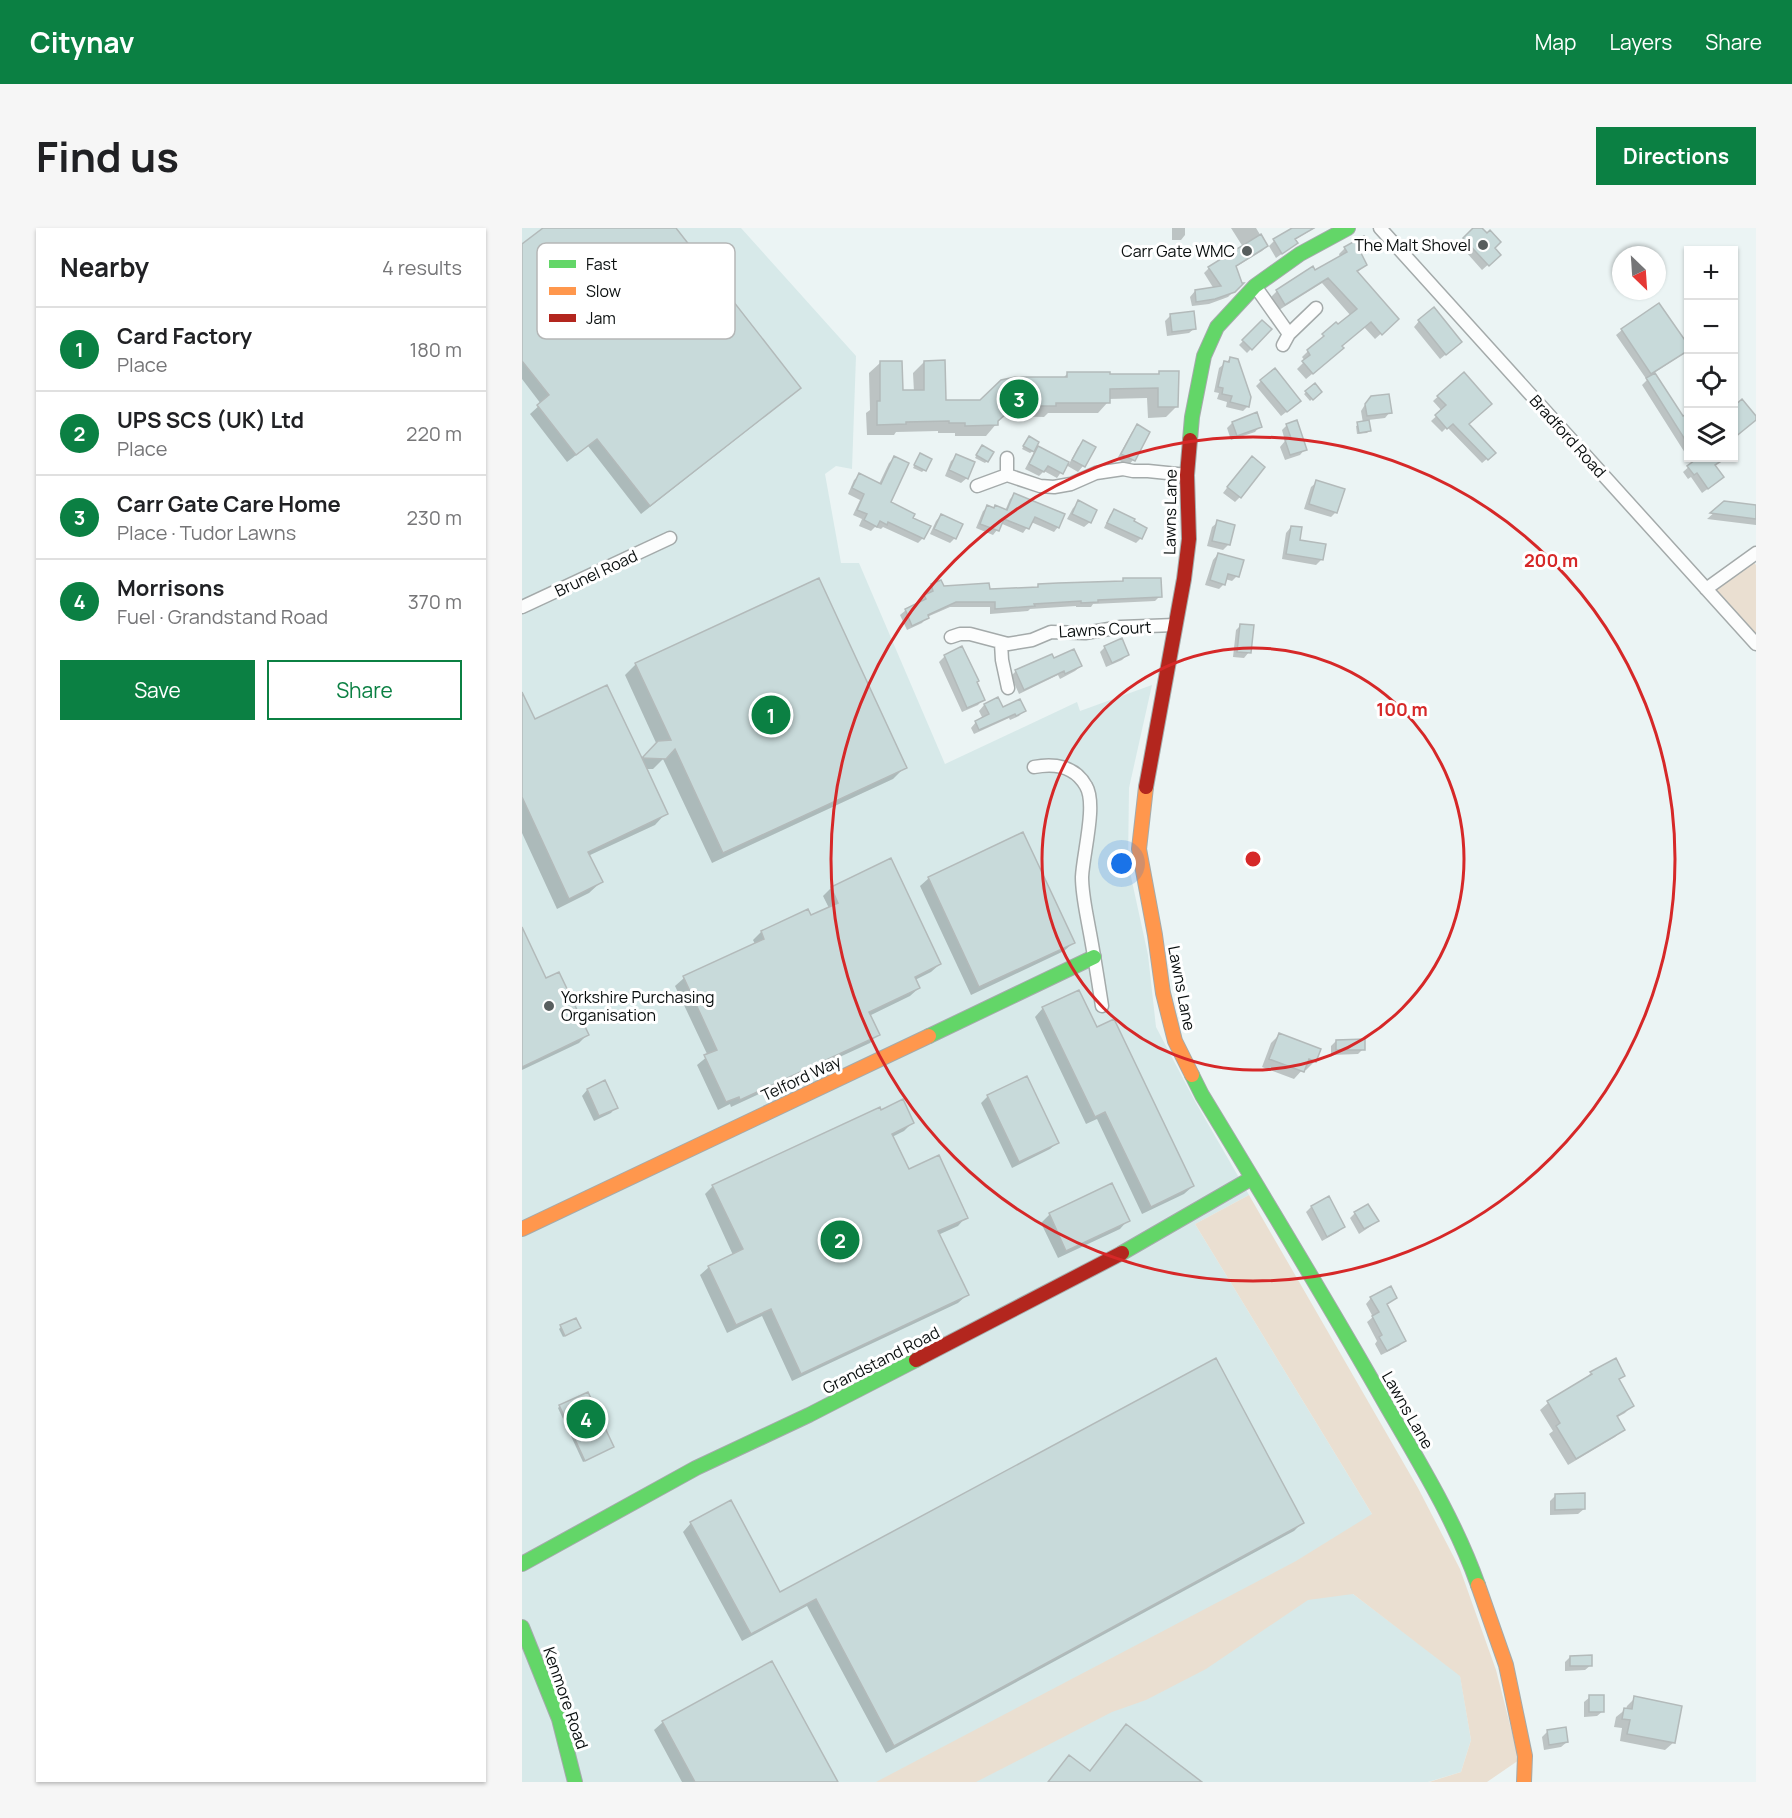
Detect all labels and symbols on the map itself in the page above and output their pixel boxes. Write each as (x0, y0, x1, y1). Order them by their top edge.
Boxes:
place label: The Malt Shovel (1354, 234, 1471, 256)
marker: The Malt Shovel (1476, 238, 1490, 252)
place label: Carr Gate WMC (1121, 240, 1235, 262)
legend (537, 243, 735, 339)
marker: Carr Gate WMC (1240, 244, 1254, 258)
north arrow (1612, 246, 1666, 300)
text: Fast (586, 253, 617, 275)
text: Slow (586, 280, 621, 302)
text: Jam (586, 307, 616, 329)
pin: 3 (1000, 376, 1038, 422)
street label: Bradford Road (1525, 390, 1611, 482)
street label: Lawns Lane (1158, 469, 1182, 555)
street label: Brunel Road (551, 544, 641, 602)
text: 200 m (1524, 548, 1578, 572)
street label: Lawns Court (1058, 616, 1152, 642)
pin: 1 (752, 692, 790, 738)
text: 100 m (1376, 697, 1428, 721)
your location (1107, 849, 1136, 878)
centre of rings (1243, 849, 1263, 869)
street label: Lawns Lane (1163, 944, 1201, 1032)
place label: Yorkshire Purchasing Organisation (561, 986, 715, 1026)
marker: Yorkshire Purchasing Organisation (542, 999, 556, 1013)
street label: Telford Way (758, 1050, 845, 1106)
pin: 2 (820, 1218, 860, 1262)
street label: Grandstand Road (819, 1321, 943, 1399)
street label: Lawns Lane (1377, 1367, 1439, 1453)
pin: 4 (566, 1396, 606, 1442)
street label: Kenmore Road (538, 1644, 594, 1752)

